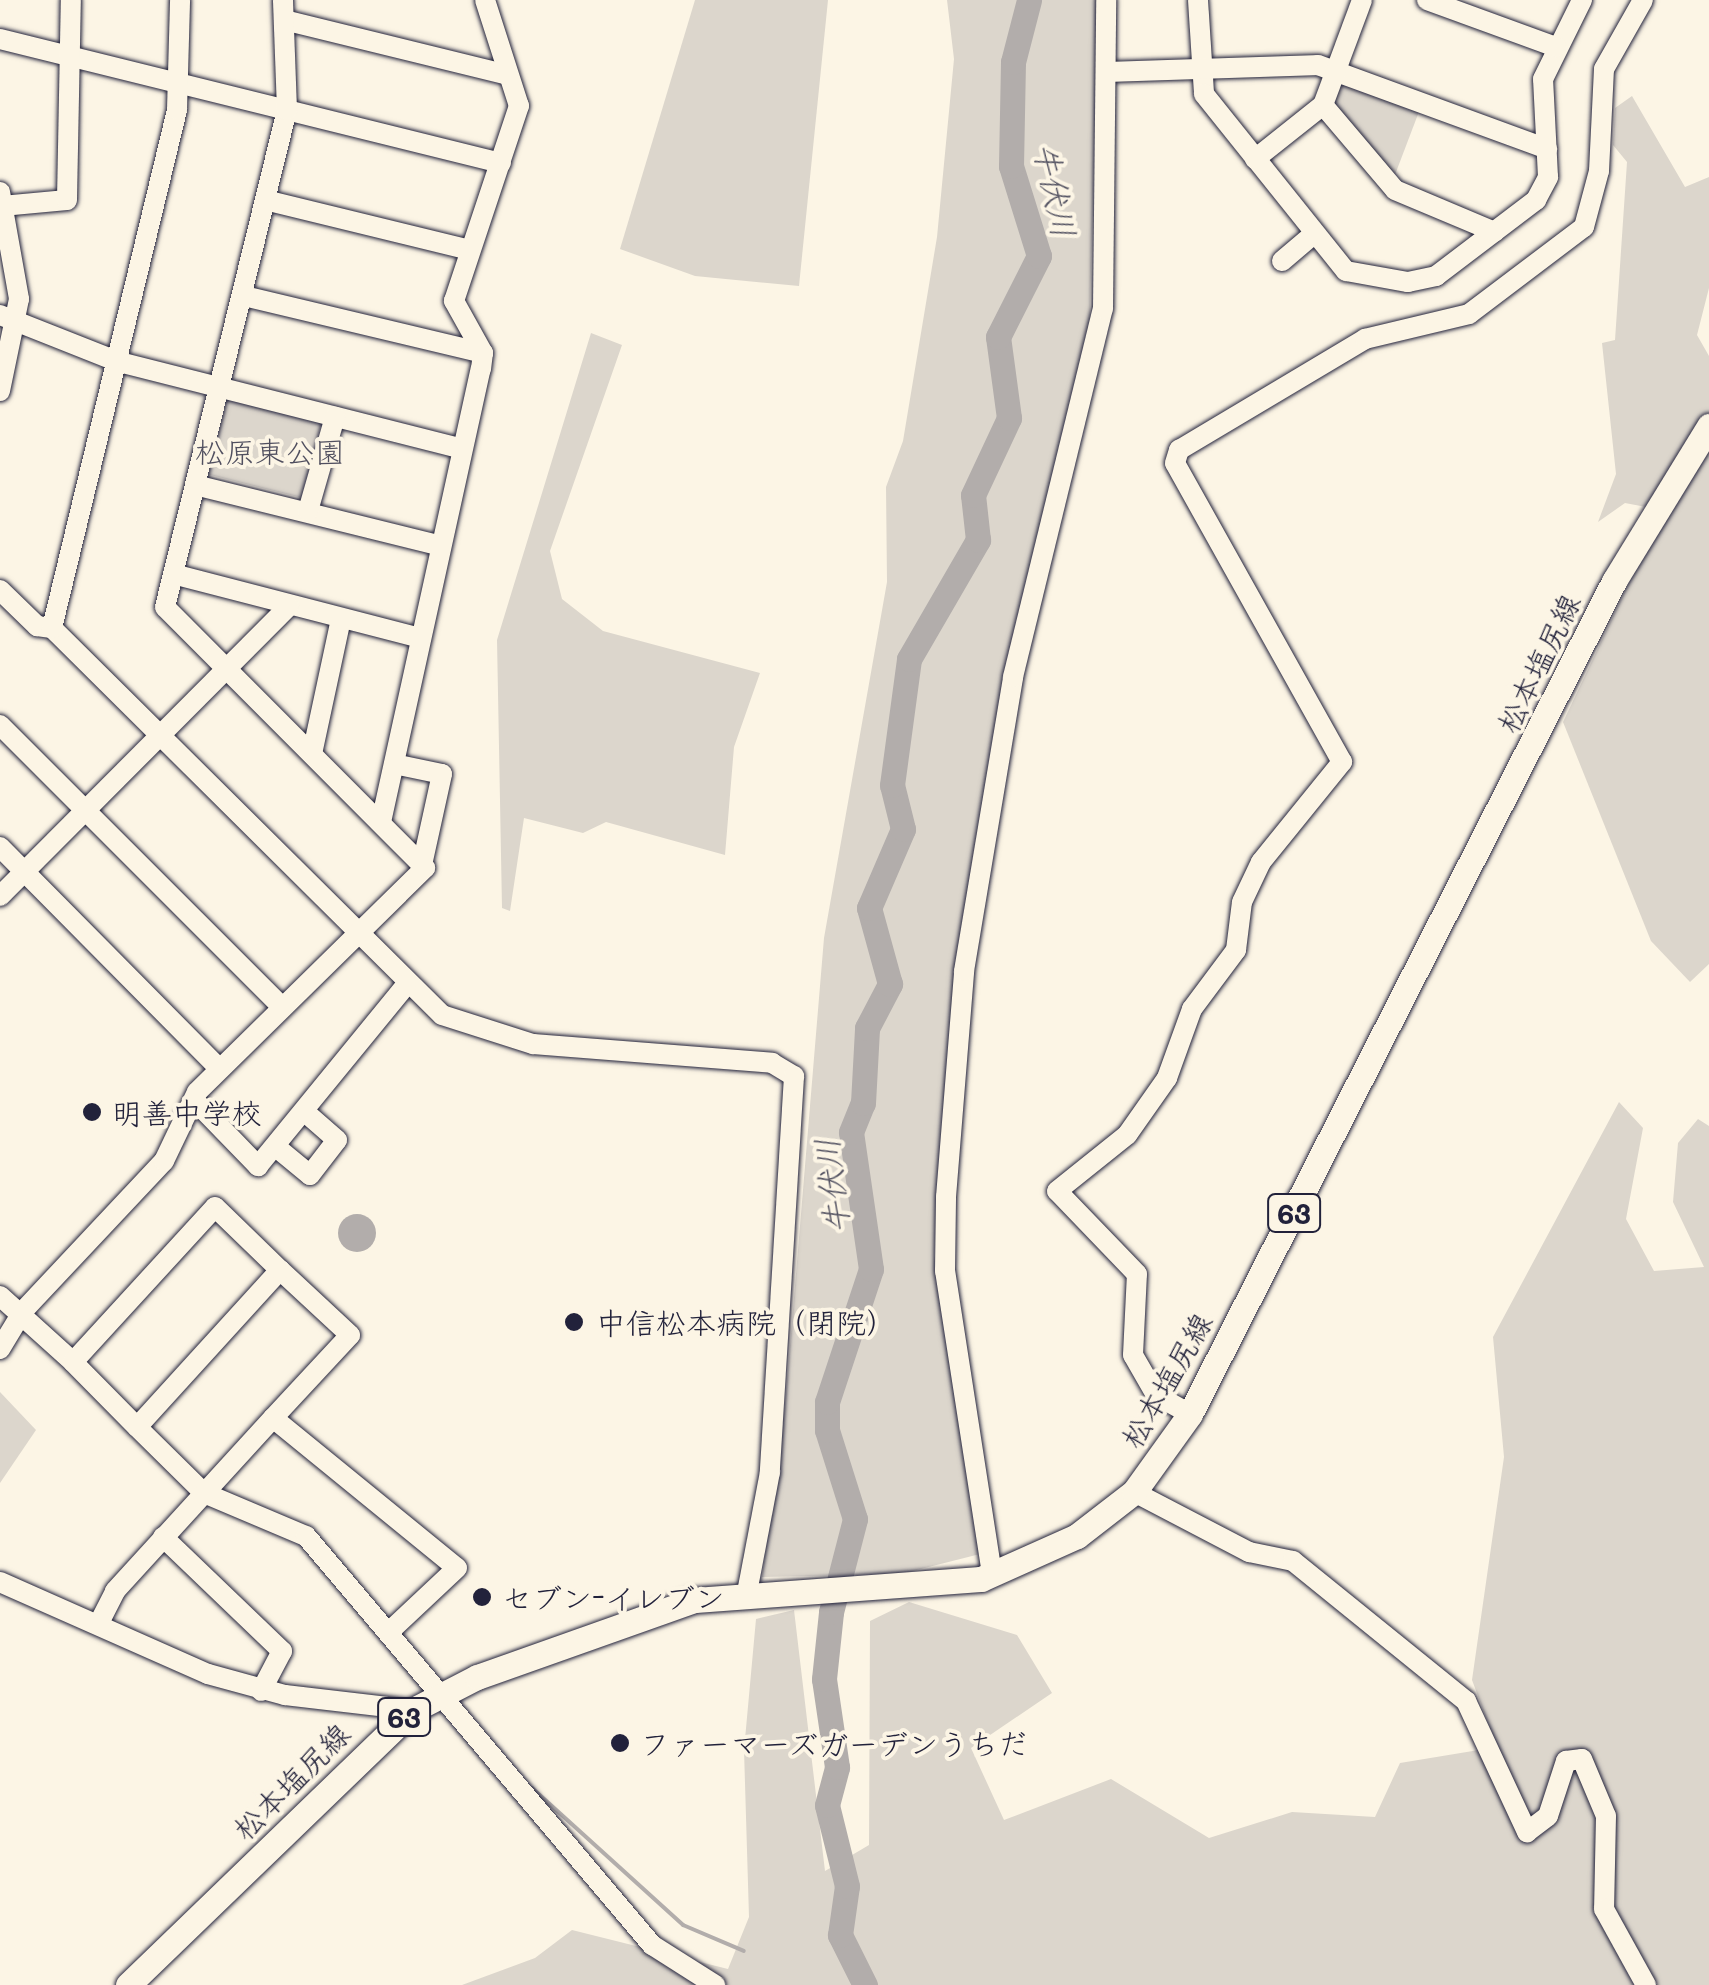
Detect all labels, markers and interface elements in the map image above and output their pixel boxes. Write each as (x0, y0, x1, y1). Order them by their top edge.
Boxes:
water label: 牛伏川 (1027, 139, 1085, 241)
park label: 松原東公園 (195, 433, 345, 469)
street label: 松本塩尻線 (1489, 588, 1587, 738)
place label: 明善中学校 (112, 1094, 262, 1130)
marker: 明善中学校 (81, 1101, 103, 1123)
water label: 牛伏川 (806, 1136, 856, 1236)
road number: 63 (1266, 1190, 1322, 1236)
place label: 中信松本病院（閉院） (596, 1304, 896, 1340)
street label: 松本塩尻線 (1113, 1306, 1219, 1454)
marker: 中信松本病院（閉院） (561, 1309, 587, 1335)
place label: セブン-イレブン (502, 1579, 725, 1615)
marker: セブン-イレブン (471, 1586, 493, 1608)
road number: 63 (376, 1694, 432, 1740)
street label: 松本塩尻線 (225, 1715, 357, 1847)
place label: ファーマーズガーデンうちだ (640, 1725, 1030, 1761)
marker: ファーマーズガーデンうちだ (609, 1732, 631, 1754)

